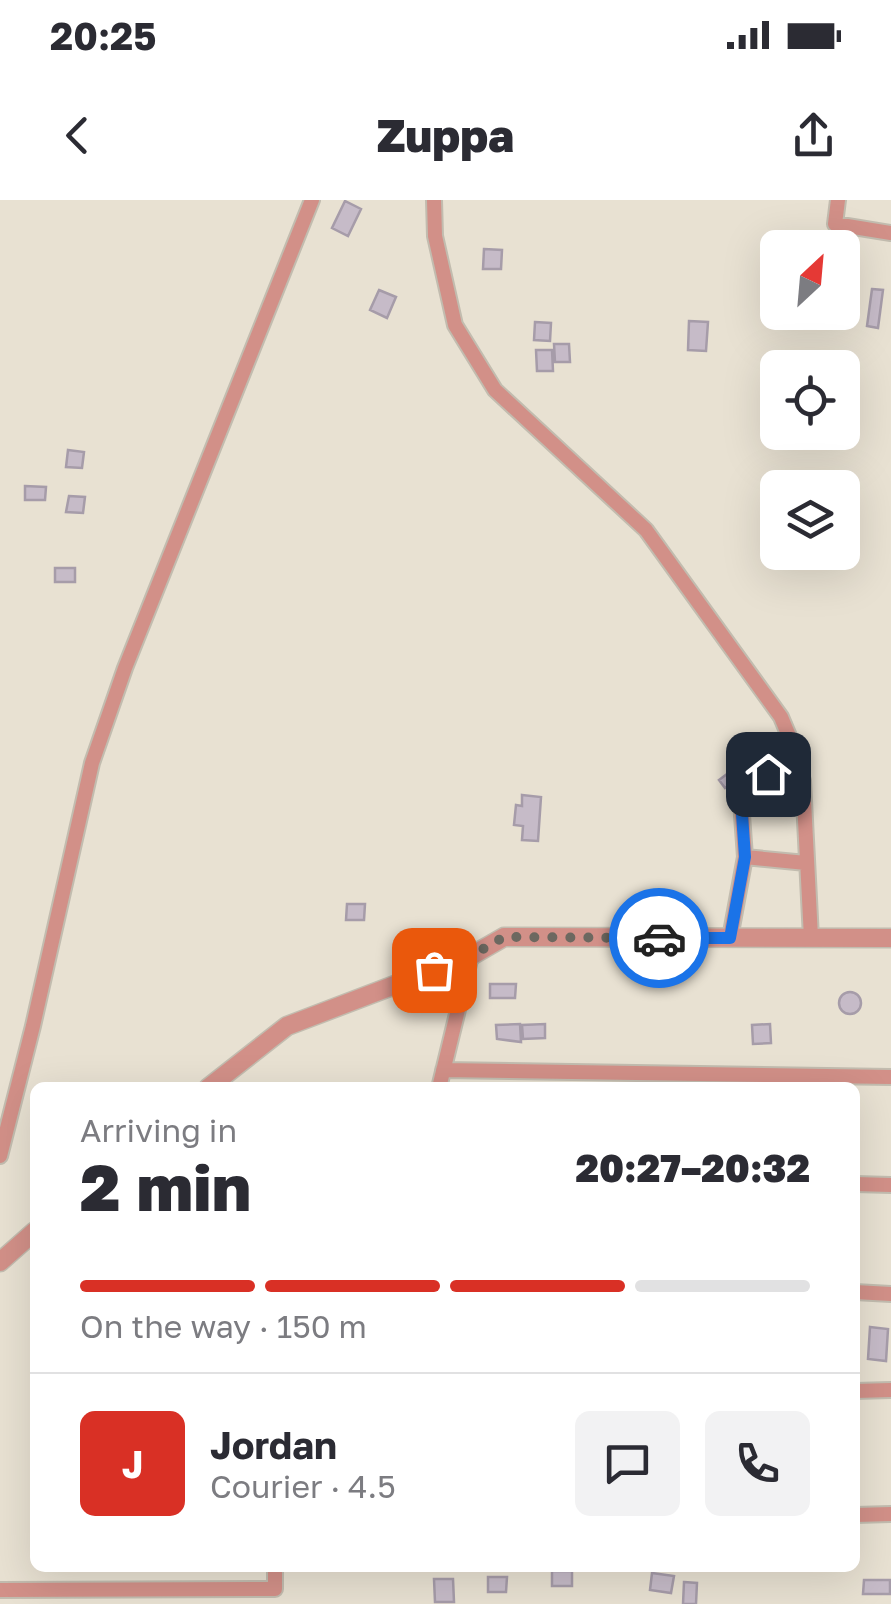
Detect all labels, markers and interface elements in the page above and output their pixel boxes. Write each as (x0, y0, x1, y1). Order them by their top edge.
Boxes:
text: 20:25 (50, 13, 156, 58)
icon: back (50, 108, 105, 163)
text: Zuppa (377, 108, 514, 162)
icon: share (786, 108, 841, 163)
north arrow (760, 230, 860, 330)
map controls (760, 230, 860, 570)
button: locate (760, 350, 860, 450)
button: layers (760, 470, 860, 570)
pin (726, 732, 811, 817)
icon: home (741, 747, 796, 802)
courier (609, 888, 709, 988)
icon: car (632, 911, 687, 966)
pin (392, 928, 477, 1013)
icon: bag (407, 943, 462, 998)
text: Arriving in (80, 1111, 237, 1149)
text: 20:27–20:32 (575, 1145, 810, 1190)
text: 2 min (80, 1147, 251, 1225)
text: On the way · 150 m (80, 1307, 367, 1345)
button: chat (575, 1411, 680, 1516)
button: phone (705, 1411, 810, 1516)
text: Jordan (210, 1422, 337, 1467)
text: J (122, 1441, 143, 1486)
text: Courier · 4.5 (210, 1467, 396, 1505)

